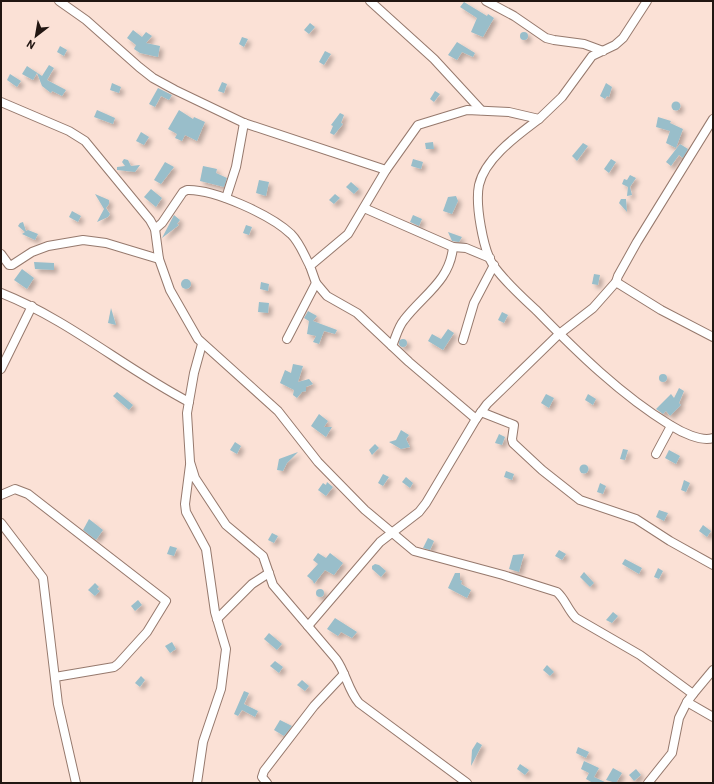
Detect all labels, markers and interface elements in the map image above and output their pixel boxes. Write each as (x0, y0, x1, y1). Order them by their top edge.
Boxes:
north arrow (16, 16, 56, 56)
text: N (24, 38, 37, 52)

